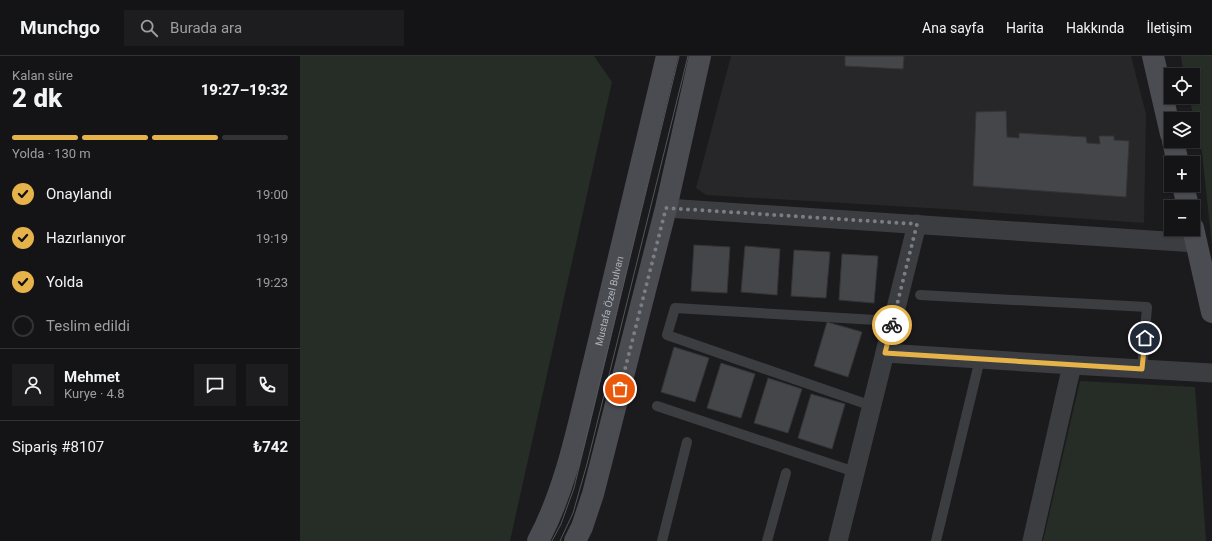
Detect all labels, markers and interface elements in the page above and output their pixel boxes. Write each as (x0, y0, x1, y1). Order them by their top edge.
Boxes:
search box (124, 10, 404, 46)
text: Munchgo (20, 16, 100, 39)
icon: search (138, 17, 160, 39)
text: Burada ara (170, 19, 242, 37)
text: Ana sayfa (922, 20, 984, 36)
text: Harita (1006, 20, 1044, 36)
text: Hakkında (1066, 20, 1124, 36)
text: İletişim (1146, 20, 1192, 36)
text: Kalan süre (12, 68, 73, 83)
map controls (1164, 68, 1200, 236)
button: locate (1164, 68, 1200, 104)
text: 19:27–19:32 (201, 81, 288, 99)
text: 2 dk (12, 83, 62, 113)
button: layers (1164, 112, 1200, 148)
text: Yolda · 130 m (12, 146, 91, 161)
button: + (1164, 156, 1200, 192)
icon: check (12, 183, 34, 205)
text: Onaylandı (46, 185, 112, 203)
text: 19:00 (256, 187, 288, 202)
button: − (1164, 200, 1200, 236)
icon: check (12, 227, 34, 249)
text: Hazırlanıyor (46, 229, 126, 247)
text: 19:19 (256, 231, 288, 246)
street label: Mustafa Özel Bulvarı (593, 255, 625, 347)
icon: check (12, 271, 34, 293)
text: Yolda (46, 273, 83, 291)
text: 19:23 (256, 275, 288, 290)
courier (872, 305, 912, 345)
icon: bike (881, 314, 903, 336)
text: Teslim edildi (46, 317, 130, 335)
pin (1128, 321, 1162, 355)
icon: home (1134, 327, 1156, 349)
button: person (12, 364, 54, 406)
button: chat (194, 364, 236, 406)
button: phone (246, 364, 288, 406)
text: Mehmet (64, 368, 120, 386)
pin (603, 372, 637, 406)
icon: bag (609, 378, 631, 400)
text: Kurye · 4.8 (64, 386, 125, 401)
text: Sipariş #8107 (12, 438, 104, 456)
text: ₺742 (253, 438, 288, 456)

